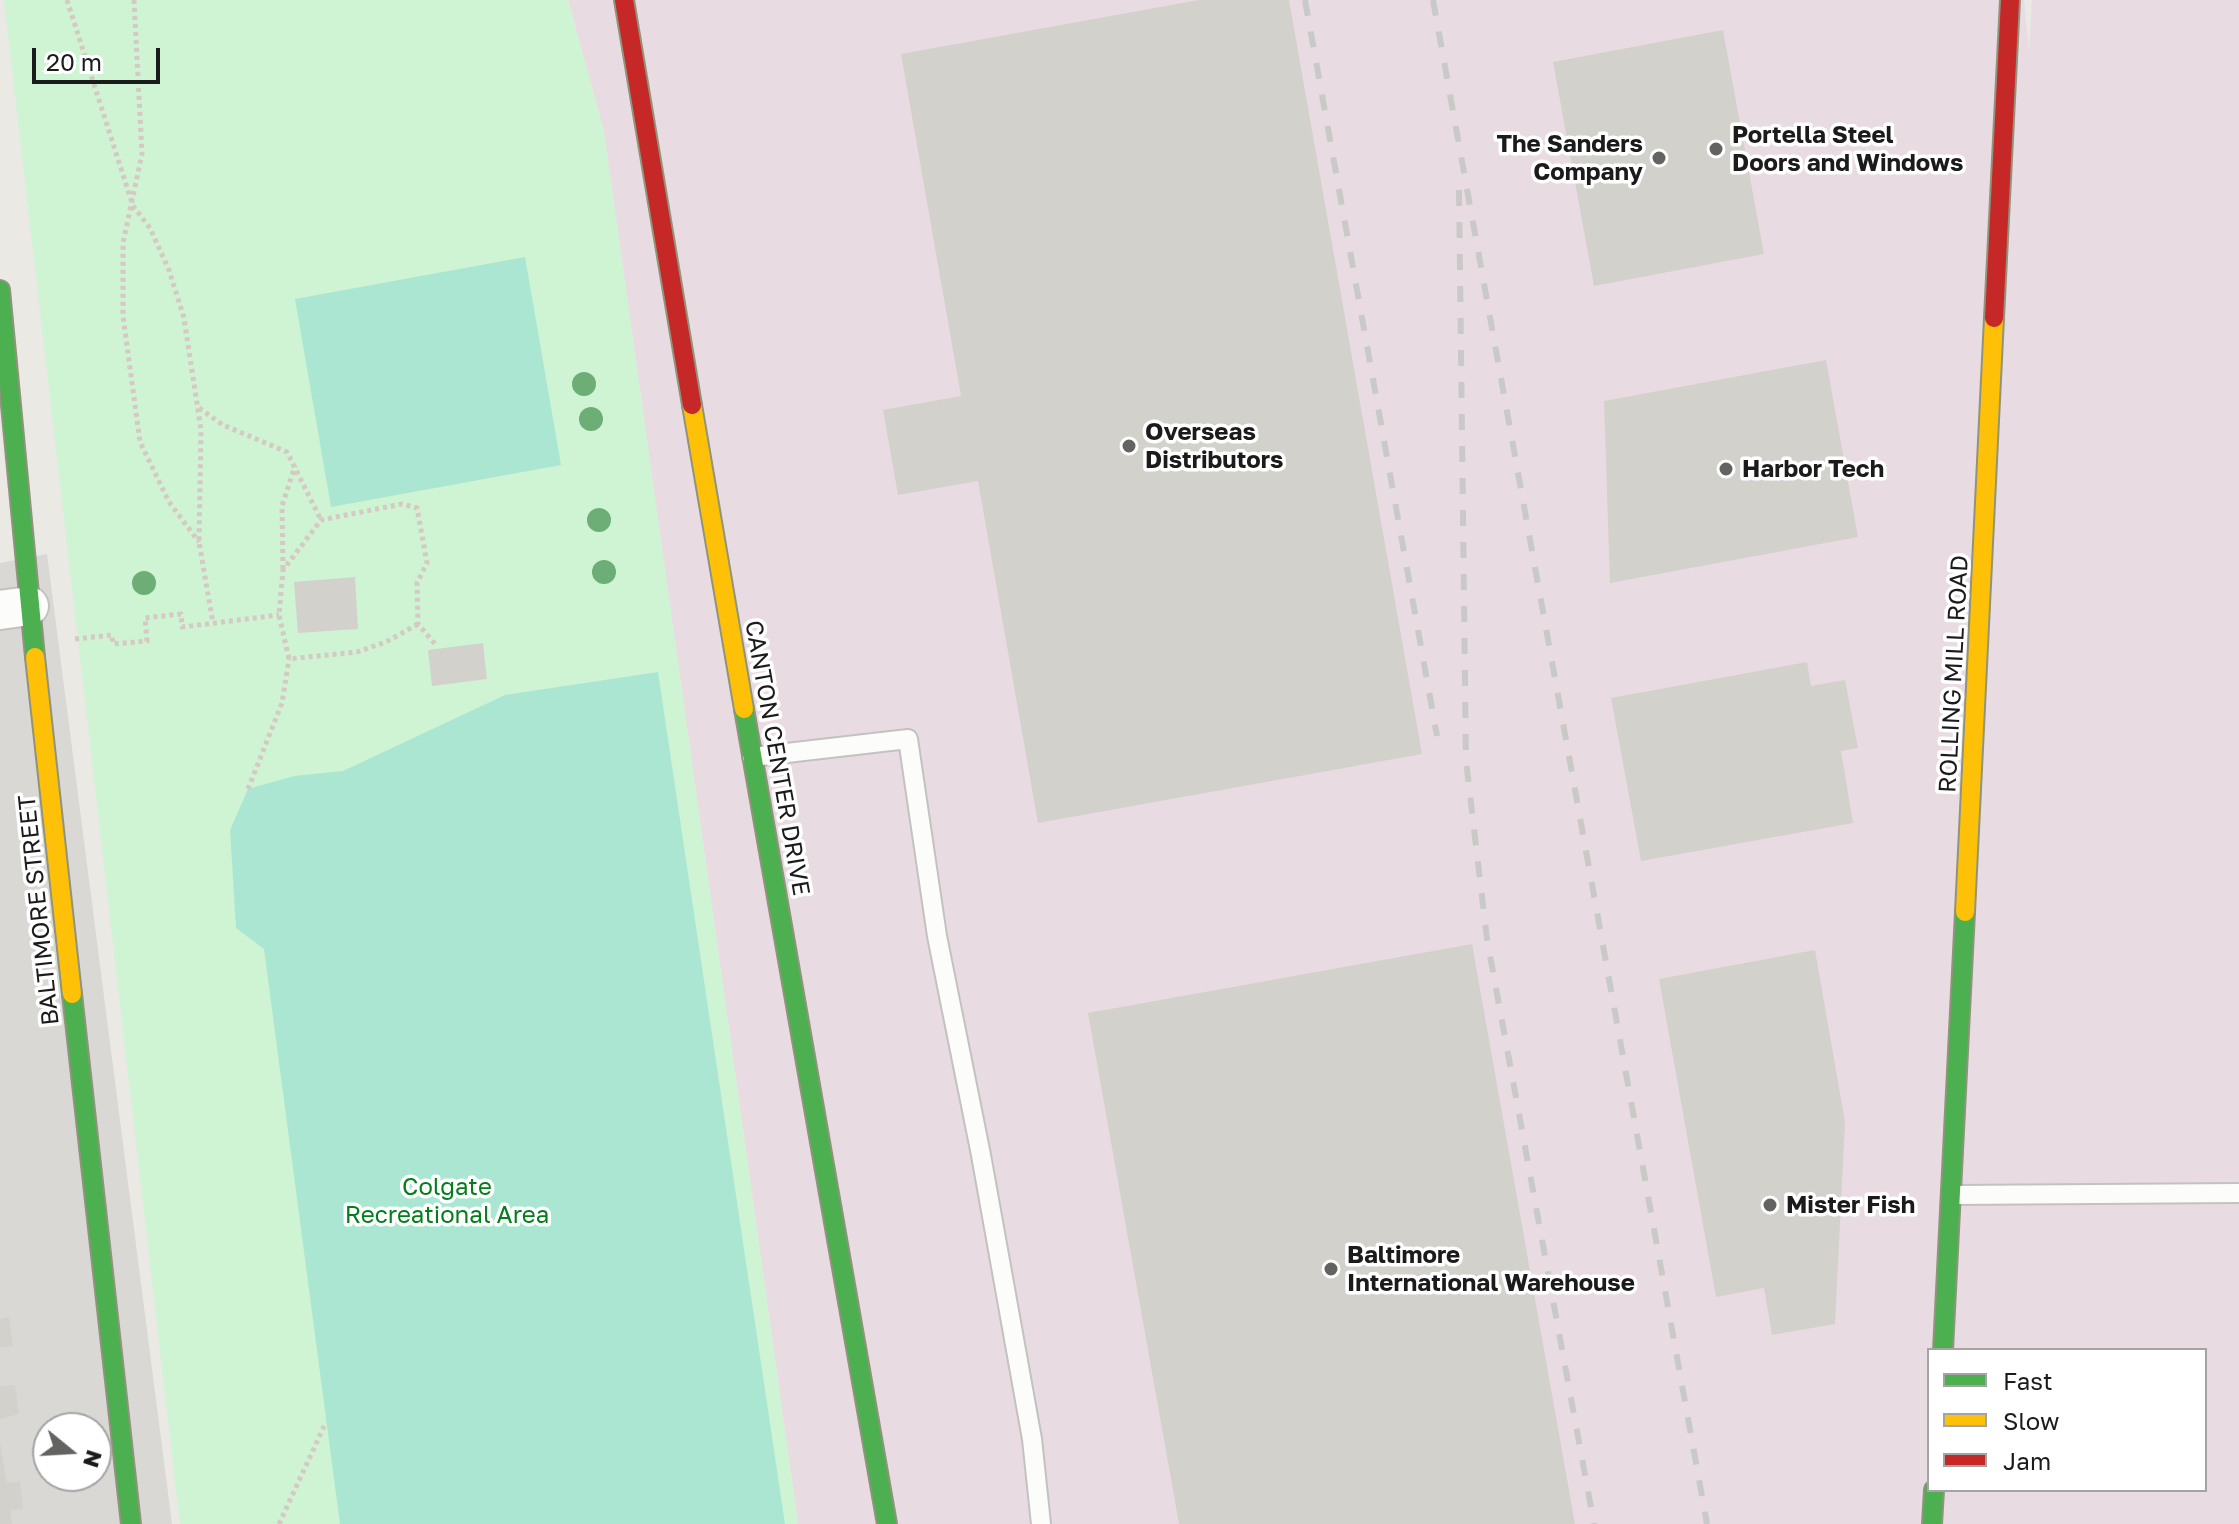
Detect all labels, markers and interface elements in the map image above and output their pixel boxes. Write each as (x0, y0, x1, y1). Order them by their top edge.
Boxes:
scale bar (36, 32, 164, 82)
text: 20 m (46, 47, 102, 76)
place label: Portella Steel Doors and Windows (1732, 121, 1963, 177)
place label: The Sanders Company (1496, 130, 1643, 186)
marker: Portella Steel Doors and Windows (1707, 140, 1725, 158)
marker: The Sanders Company (1650, 149, 1668, 167)
place label: Overseas Distributors (1145, 418, 1283, 474)
marker: Overseas Distributors (1120, 437, 1138, 455)
place label: Harbor Tech (1742, 455, 1884, 483)
marker: Harbor Tech (1717, 460, 1735, 478)
street label: ROLLING MILL ROAD (1933, 554, 1975, 794)
street label: CANTON CENTER DRIVE (739, 618, 815, 898)
street label: BALTIMORE STREET (13, 793, 65, 1027)
park label: Colgate Recreational Area (345, 1173, 549, 1229)
place label: Mister Fish (1786, 1191, 1915, 1219)
marker: Mister Fish (1761, 1196, 1779, 1214)
place label: Baltimore International Warehouse (1347, 1241, 1635, 1297)
marker: Baltimore International Warehouse (1322, 1260, 1340, 1278)
legend (1927, 1348, 2207, 1492)
text: Fast (2003, 1366, 2053, 1395)
text: Slow (2003, 1406, 2059, 1435)
north arrow (32, 1412, 112, 1492)
text: Jam (2003, 1446, 2051, 1475)
text: N (78, 1447, 109, 1471)

